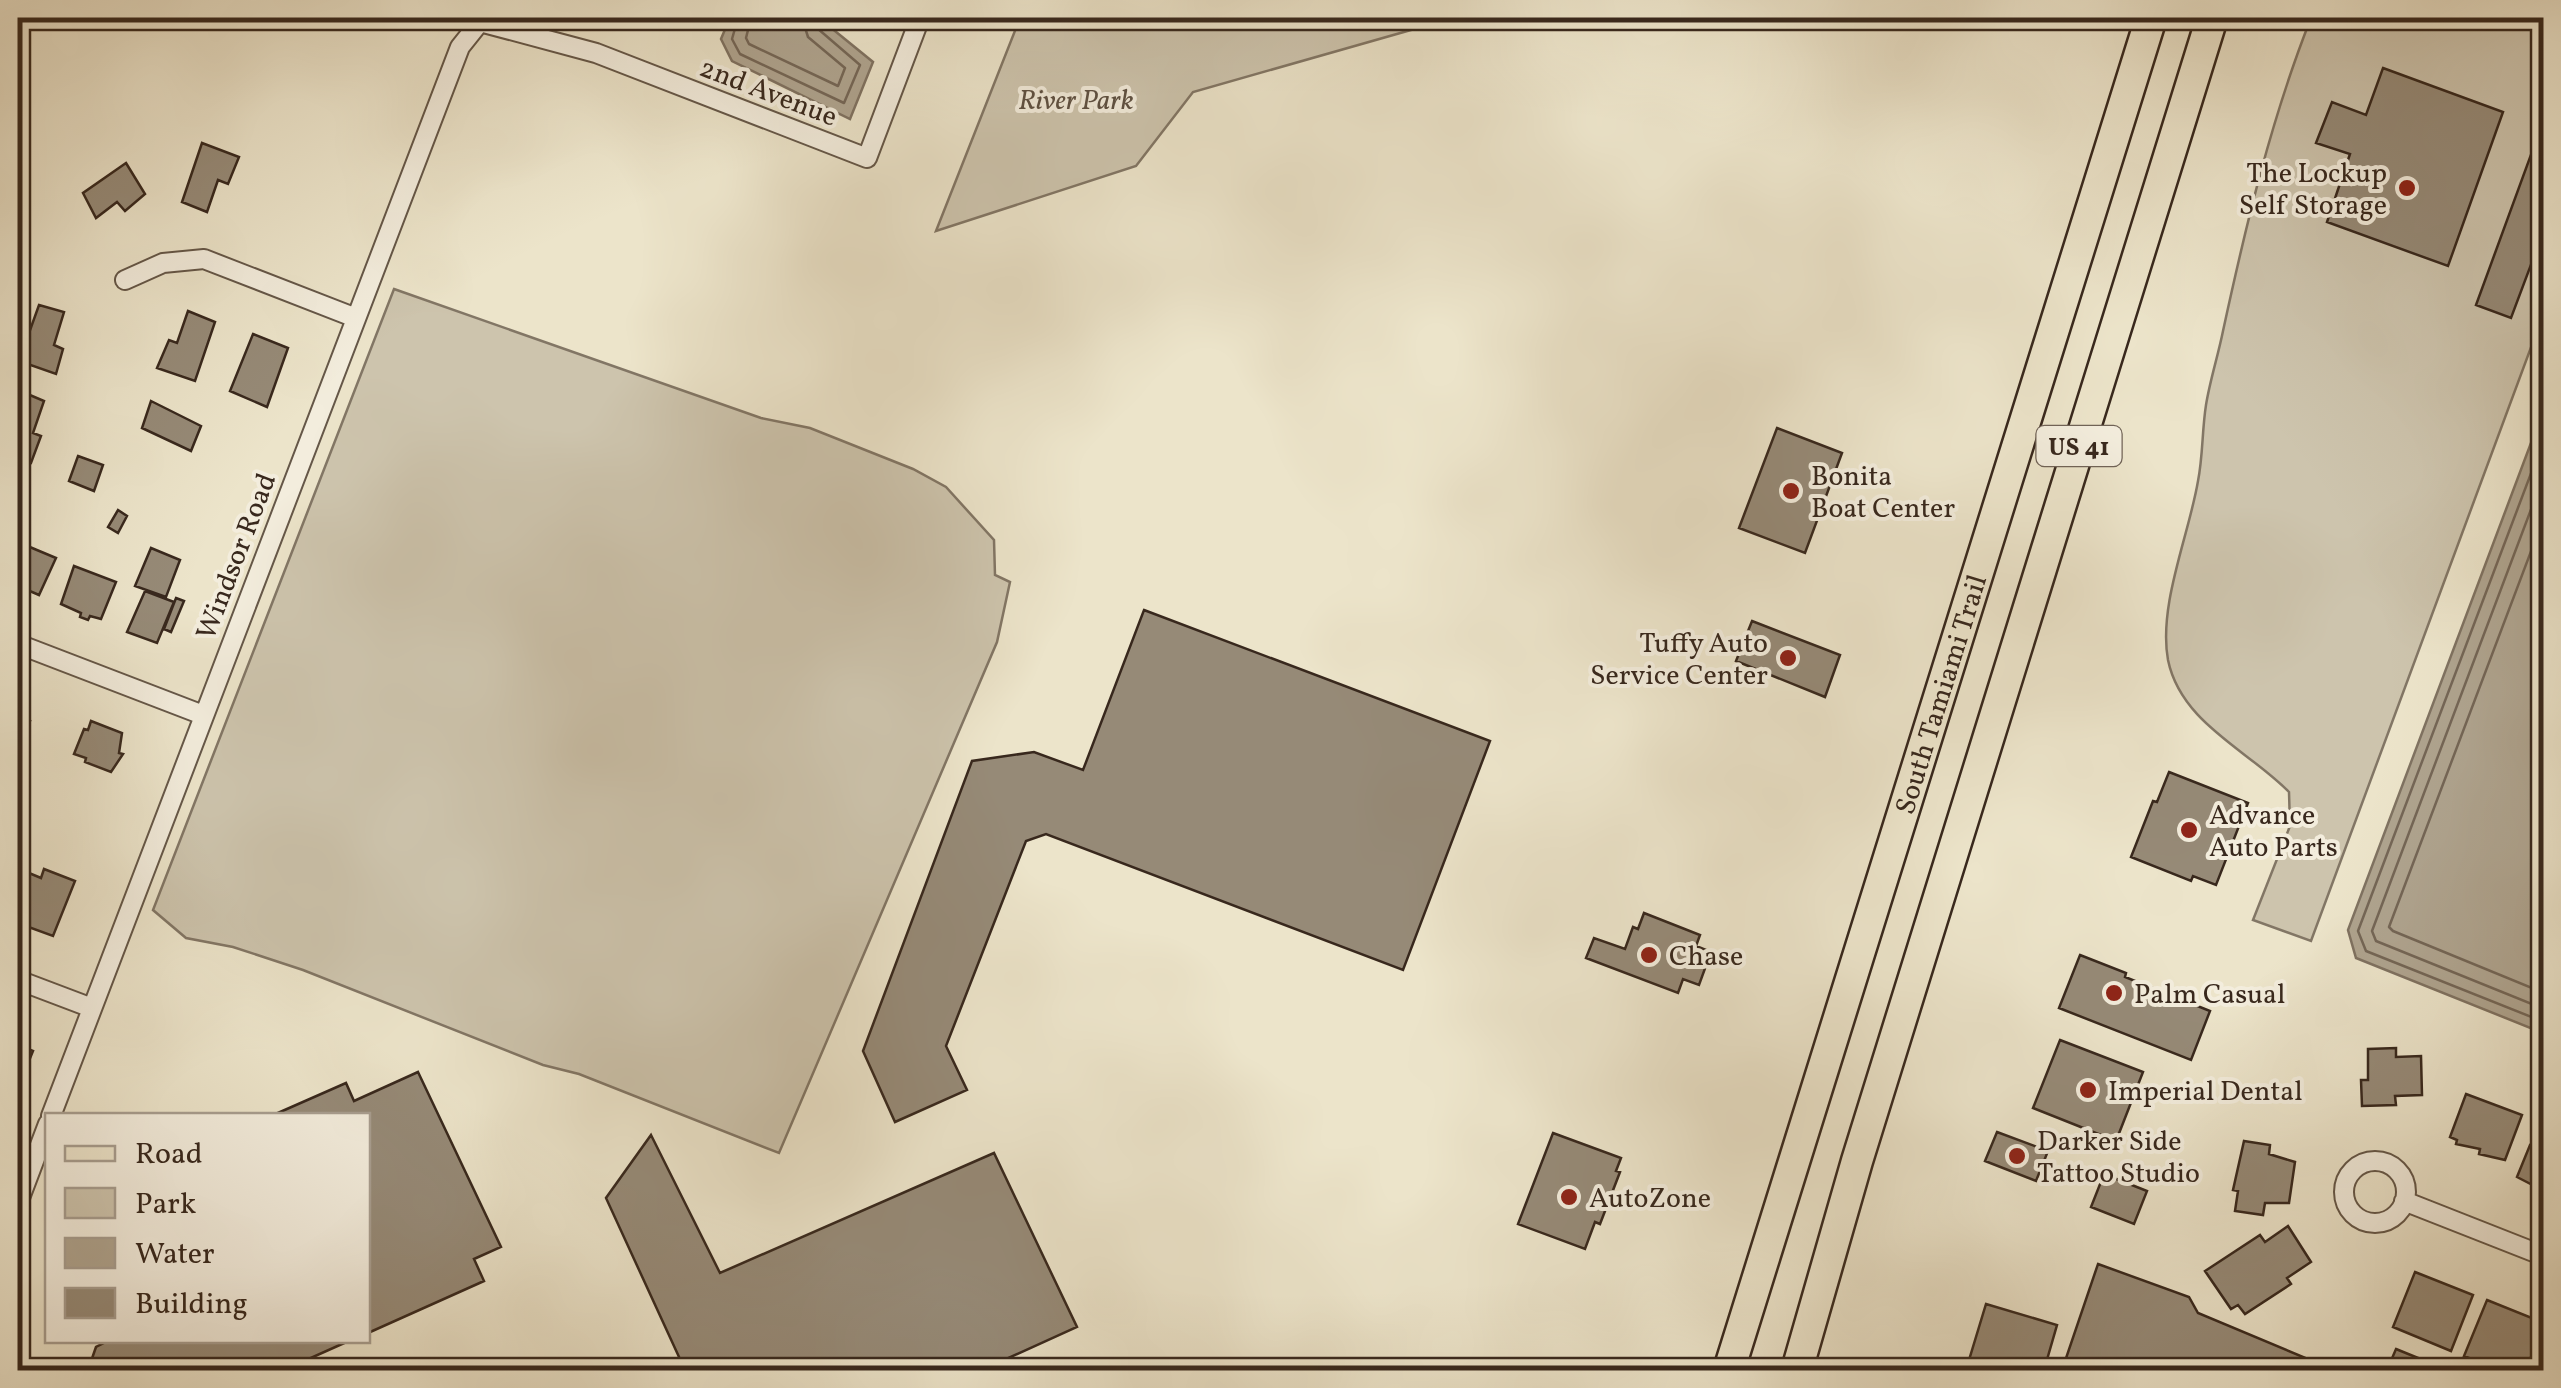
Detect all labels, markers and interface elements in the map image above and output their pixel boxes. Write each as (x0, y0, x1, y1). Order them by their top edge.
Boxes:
street label: 2nd Avenue (694, 49, 843, 137)
park label: River Park (1018, 82, 1134, 121)
place label: The Lockup Self Storage (2239, 155, 2387, 226)
marker: The Lockup Self Storage (2396, 177, 2418, 199)
road number: US 41 (2036, 426, 2122, 466)
place label: Bonita Boat Center (1811, 458, 1955, 529)
street label: Windsor Road (188, 468, 287, 646)
marker: Bonita Boat Center (1780, 480, 1802, 502)
street label: South Tamiami Trail (1887, 570, 1998, 820)
place label: Tuffy Auto Service Center (1590, 625, 1768, 696)
marker: Tuffy Auto Service Center (1777, 647, 1799, 669)
place label: Advance Auto Parts (2209, 797, 2338, 868)
marker: Advance Auto Parts (2178, 819, 2200, 841)
place label: Chase (1669, 938, 1743, 977)
marker: Chase (1638, 944, 1660, 966)
place label: Palm Casual (2134, 976, 2285, 1015)
marker: Palm Casual (2103, 982, 2125, 1004)
place label: Imperial Dental (2108, 1073, 2303, 1112)
marker: Imperial Dental (2077, 1079, 2099, 1101)
legend (45, 1113, 370, 1343)
place label: Darker Side Tattoo Studio (2037, 1123, 2200, 1194)
text: Road (135, 1134, 203, 1176)
marker: Darker Side Tattoo Studio (2006, 1145, 2028, 1167)
place label: AutoZone (1589, 1180, 1711, 1219)
text: Park (135, 1184, 196, 1226)
marker: AutoZone (1558, 1186, 1580, 1208)
text: Water (135, 1234, 215, 1276)
text: Building (135, 1284, 248, 1326)

